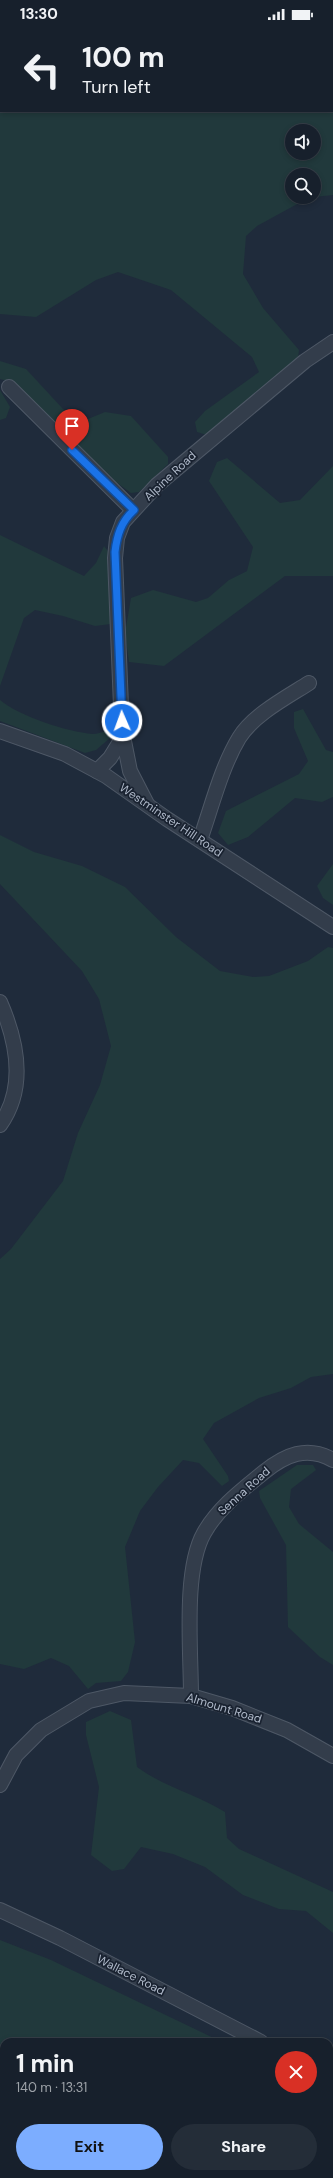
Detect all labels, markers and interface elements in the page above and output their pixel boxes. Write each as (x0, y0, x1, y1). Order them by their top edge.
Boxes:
text: 13:30 (20, 4, 58, 24)
text: 100 m (82, 39, 165, 76)
icon: left (16, 44, 68, 96)
text: Turn left (82, 75, 151, 99)
map controls (285, 124, 321, 204)
button: sound (285, 124, 321, 160)
button: search (285, 168, 321, 204)
pin (55, 409, 89, 450)
icon: arrive (61, 415, 83, 437)
street label: Alpine Road (140, 448, 200, 504)
position arrow (101, 700, 143, 742)
street label: Westminster Hill Road (116, 780, 226, 860)
street label: Senna Road (214, 1463, 274, 1519)
street label: Almount Road (184, 1689, 264, 1727)
street label: Wallace Road (94, 1951, 168, 1999)
text: 1 min (16, 2048, 74, 2079)
button: close (275, 2051, 317, 2093)
text: 140 m · 13:31 (16, 2079, 87, 2096)
button: Exit (16, 2124, 163, 2170)
button: Share (171, 2124, 317, 2170)

